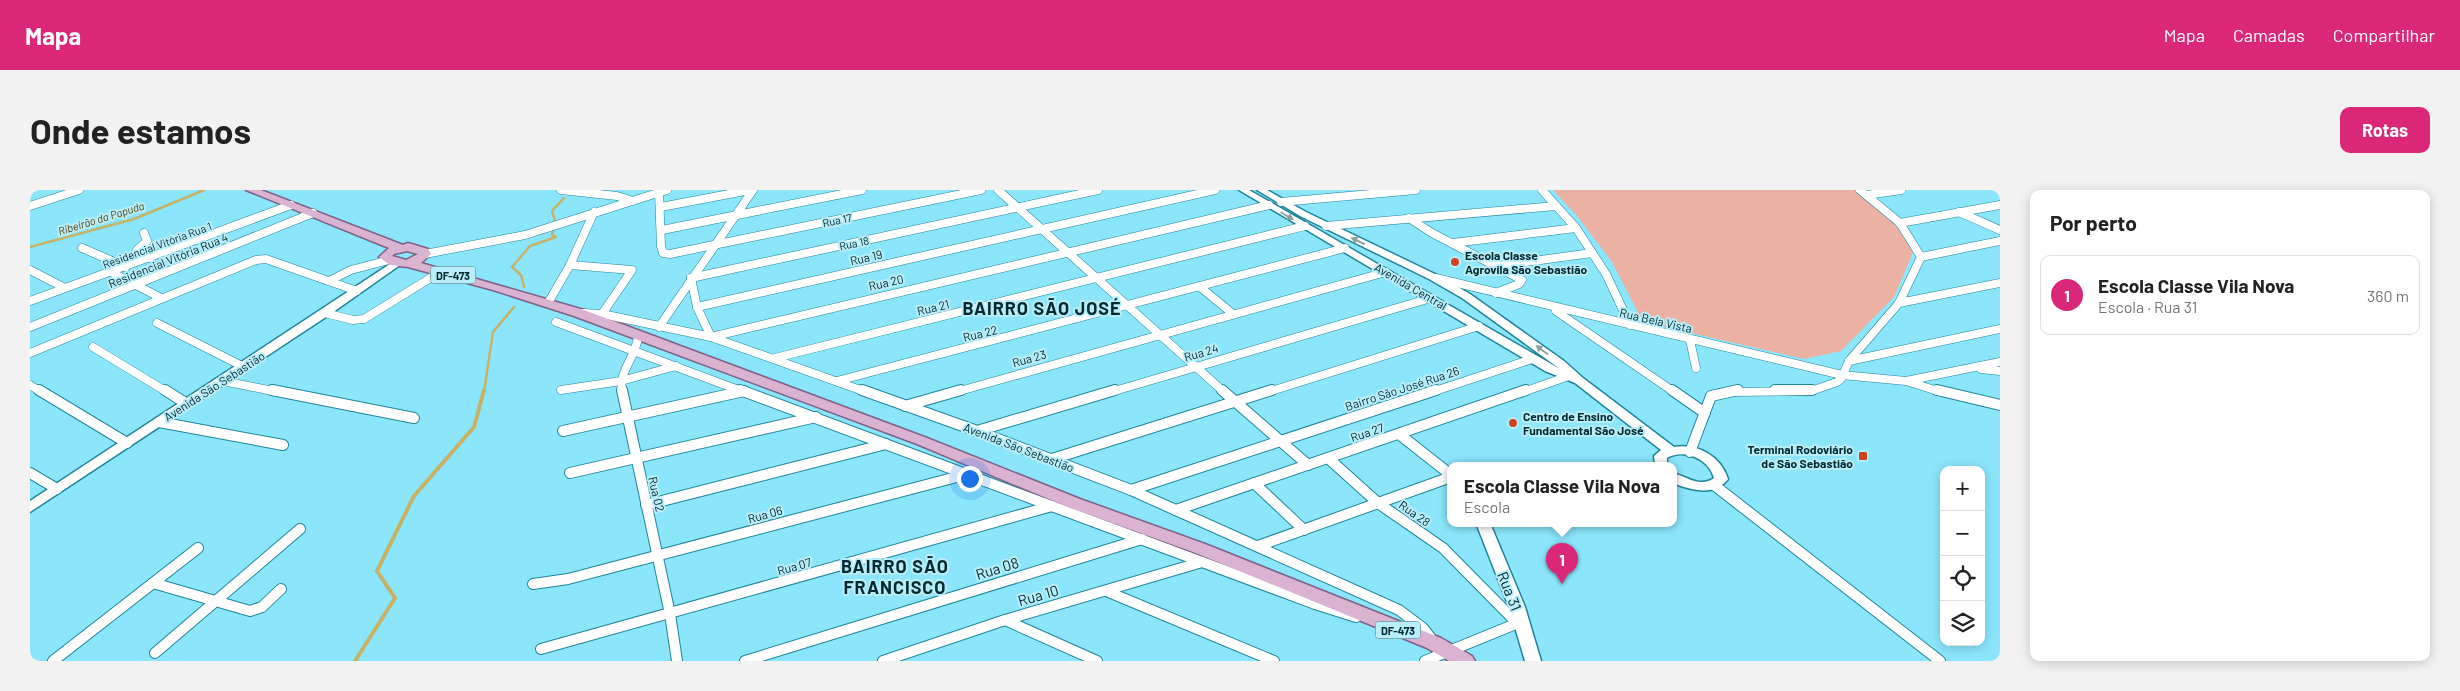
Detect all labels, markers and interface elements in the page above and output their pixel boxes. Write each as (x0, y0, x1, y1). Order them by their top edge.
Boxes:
text: Mapa (25, 21, 81, 50)
text: Mapa (2164, 24, 2205, 46)
text: Camadas (2233, 24, 2305, 46)
text: Compartilhar (2333, 24, 2435, 46)
button: Rotas (2340, 107, 2430, 153)
text: Onde estamos (30, 109, 251, 151)
water label: Ribeirão da Papuda (56, 199, 146, 237)
text: Por perto (2050, 210, 2137, 235)
street label: Rua 17 (821, 211, 853, 229)
one-way arrow (1280, 211, 1294, 220)
street label: Residencial Vitória Rua 1 (101, 219, 213, 271)
street label: Residencial Vitória Rua 4 (106, 230, 230, 290)
street label: Rua 18 (838, 233, 870, 252)
one-way arrow (1351, 236, 1365, 244)
street label: Rua 19 (848, 246, 884, 268)
place label: Escola Classe Agrovila São Sebastião (1465, 248, 1587, 276)
marker: Escola Classe Agrovila São Sebastião (1449, 256, 1461, 268)
street label: Avenida Central (1372, 260, 1450, 312)
road number: DF-473 (430, 266, 476, 284)
street label: Rua 20 (867, 271, 905, 293)
text: Escola Classe Vila Nova (2098, 274, 2294, 297)
text: 1 (2064, 286, 2070, 305)
text: 360 m (2367, 286, 2409, 305)
street label: Rua 21 (915, 296, 951, 318)
district label: BAIRRO SÃO JOSÉ (962, 297, 1122, 319)
text: Escola · Rua 31 (2098, 297, 2197, 316)
street label: Rua Bela Vista (1618, 305, 1694, 335)
street label: Rua 22 (961, 322, 999, 344)
street label: Rua 24 (1182, 340, 1220, 364)
one-way arrow (1535, 345, 1549, 355)
street label: Rua 23 (1010, 346, 1048, 370)
street label: Avenida São Sebastião (161, 348, 267, 424)
street label: Bairro São José Rua 26 (1343, 363, 1461, 413)
place label: Centro de Ensino Fundamental São José (1523, 409, 1644, 437)
marker: Centro de Ensino Fundamental São José (1507, 417, 1519, 429)
street label: Avenida São Sebastião (962, 419, 1076, 475)
street label: Rua 27 (1348, 420, 1386, 444)
place label: Terminal Rodoviário de São Sebastião (1747, 442, 1853, 470)
marker: Terminal Rodoviário de São Sebastião (1857, 450, 1869, 462)
popup (1447, 462, 1677, 527)
your location (957, 466, 983, 492)
map controls (1940, 466, 1985, 646)
button: + (1940, 466, 1985, 511)
text: Escola Classe Vila Nova (1464, 474, 1660, 497)
street label: Rua 02 (646, 475, 668, 513)
street label: Rua 28 (1397, 497, 1433, 529)
text: Escola (1464, 497, 1510, 516)
street label: Rua 06 (746, 503, 784, 525)
button: − (1940, 511, 1985, 556)
pin: 1 (1546, 543, 1578, 584)
street label: Rua 08 (973, 553, 1021, 583)
street label: Rua 07 (775, 554, 813, 578)
district label: BAIRRO SÃO FRANCISCO (841, 555, 949, 598)
button: locate (1940, 556, 1985, 601)
street label: Rua 31 (1494, 569, 1526, 613)
street label: Rua 10 (1016, 581, 1060, 609)
button: layers (1940, 601, 1985, 646)
road number: DF-473 (1376, 622, 1420, 638)

